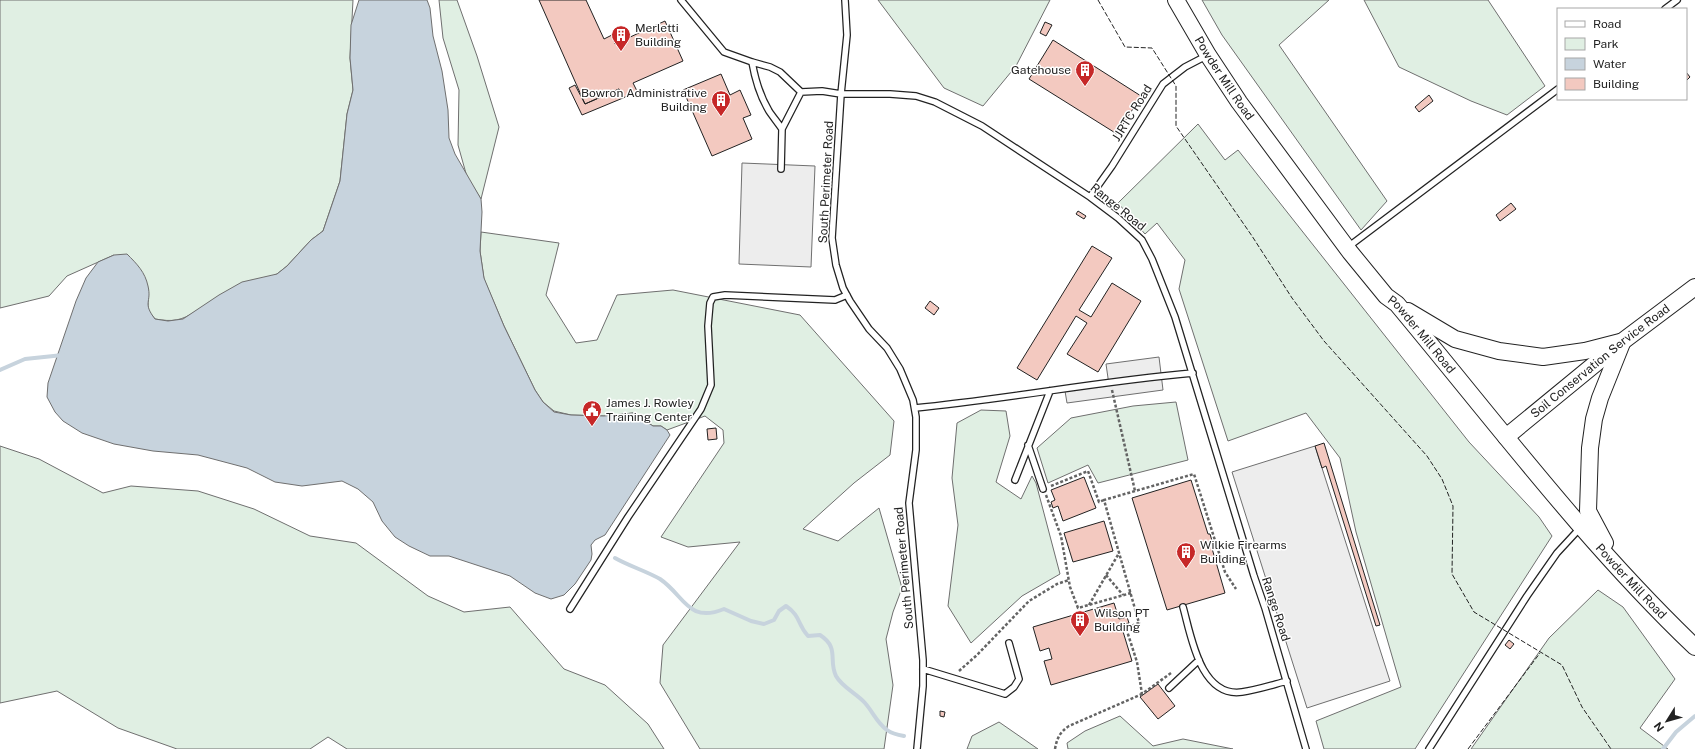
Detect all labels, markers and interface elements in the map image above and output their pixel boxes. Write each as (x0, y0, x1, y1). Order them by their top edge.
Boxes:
legend (1557, 8, 1687, 100)
text: Road (1593, 17, 1621, 31)
place label: Merletti Building (635, 21, 681, 49)
building icon: Merletti Building (610, 24, 632, 52)
street label: Powder Mill Road (1192, 34, 1257, 123)
text: Park (1593, 37, 1619, 51)
text: Water (1593, 57, 1627, 71)
building icon: Gatehouse (1074, 59, 1096, 87)
place label: Gatehouse (1011, 63, 1071, 77)
text: Building (1593, 77, 1639, 91)
street label: JJRTC Road (1109, 82, 1155, 144)
place label: Bowron Administrative Building (581, 86, 707, 114)
building icon: Bowron Administrative Building (710, 89, 732, 117)
street label: South Perimeter Road (816, 120, 836, 244)
street label: Range Road (1088, 181, 1148, 233)
street label: Powder Mill Road (1385, 293, 1458, 376)
street label: Soil Conservation Service Road (1528, 301, 1673, 421)
place label: James J. Rowley Training Center (606, 396, 694, 424)
public building icon: James J. Rowley Training Center (581, 399, 603, 427)
street label: South Perimeter Road (892, 506, 916, 630)
place label: Wilkie Firearms Building (1200, 538, 1287, 566)
building icon: Wilkie Firearms Building (1175, 541, 1197, 569)
street label: Powder Mill Road (1593, 541, 1669, 622)
street label: Range Road (1259, 575, 1293, 643)
place label: Wilson PT Building (1094, 606, 1149, 634)
building icon: Wilson PT Building (1069, 609, 1091, 637)
north arrow (1647, 701, 1687, 741)
text: N (1652, 720, 1666, 734)

